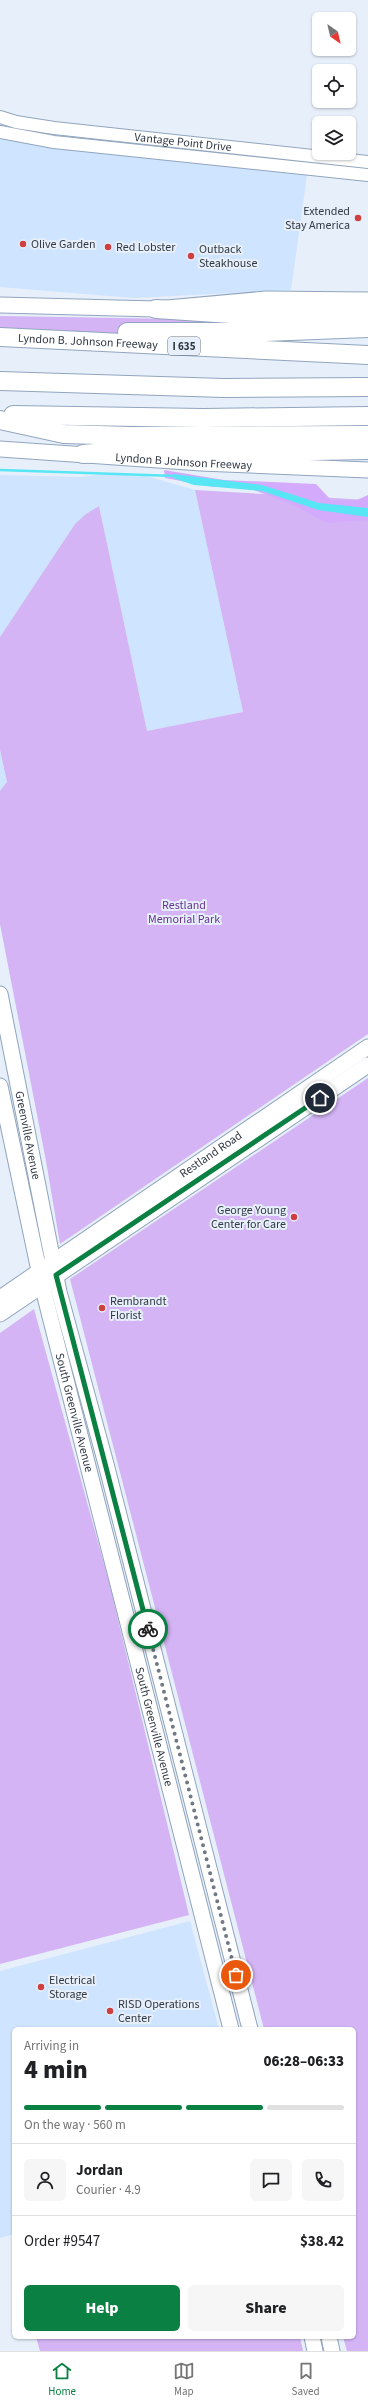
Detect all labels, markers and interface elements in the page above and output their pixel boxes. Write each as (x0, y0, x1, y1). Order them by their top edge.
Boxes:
north arrow (312, 12, 356, 56)
map controls (312, 12, 356, 160)
button: locate (312, 64, 356, 108)
button: layers (312, 116, 356, 160)
street label: Vantage Point Drive (133, 129, 233, 156)
place label: Extended Stay America (285, 203, 350, 234)
marker: Extended Stay America (353, 213, 363, 223)
place label: Olive Garden (31, 236, 96, 253)
marker: Olive Garden (18, 239, 28, 249)
place label: Red Lobster (116, 239, 176, 256)
place label: Outback Steakhouse (199, 241, 257, 272)
marker: Red Lobster (103, 242, 113, 252)
marker: Outback Steakhouse (186, 251, 196, 261)
street label: Lyndon B. Johnson Freeway (18, 330, 159, 354)
road number: I 635 (168, 337, 200, 355)
street label: Lyndon B Johnson Freeway (115, 449, 253, 474)
park label: Restland Memorial Park (148, 897, 220, 928)
pin (303, 1081, 337, 1115)
icon: home (309, 1087, 331, 1109)
street label: Greenville Avenue (10, 1090, 45, 1181)
street label: Restland Road (176, 1127, 246, 1182)
place label: George Young Center for Care (211, 1202, 286, 1233)
marker: George Young Center for Care (289, 1212, 299, 1222)
place label: Rembrandt Florist (110, 1293, 166, 1324)
marker: Rembrandt Florist (97, 1303, 107, 1313)
street label: South Greenville Avenue (51, 1351, 97, 1474)
courier (128, 1609, 168, 1649)
icon: bike (137, 1618, 159, 1640)
street label: South Greenville Avenue (130, 1665, 177, 1788)
pin (219, 1958, 253, 1992)
icon: bag (225, 1964, 247, 1986)
place label: Electrical Storage (49, 1972, 95, 2003)
marker: Electrical Storage (36, 1982, 46, 1992)
place label: RISD Operations Center (118, 1996, 200, 2027)
marker: RISD Operations Center (105, 2006, 115, 2016)
text: Arriving in (24, 2037, 79, 2055)
text: 4 min (24, 2051, 88, 2088)
text: 06:28–06:33 (263, 2051, 344, 2072)
text: On the way · 560 m (24, 2116, 126, 2134)
button: person (24, 2159, 66, 2201)
button: chat (250, 2159, 292, 2201)
button: phone (302, 2159, 344, 2201)
text: Jordan (76, 2160, 123, 2181)
text: Courier · 4.9 (76, 2181, 141, 2199)
text: Order #9547 (24, 2231, 100, 2252)
text: $38.42 (300, 2231, 344, 2252)
button: Help (24, 2285, 180, 2331)
button: Share (188, 2285, 344, 2331)
tab: Home (48, 2360, 76, 2399)
tab: Map (173, 2360, 195, 2399)
tab: Saved (292, 2360, 320, 2399)

